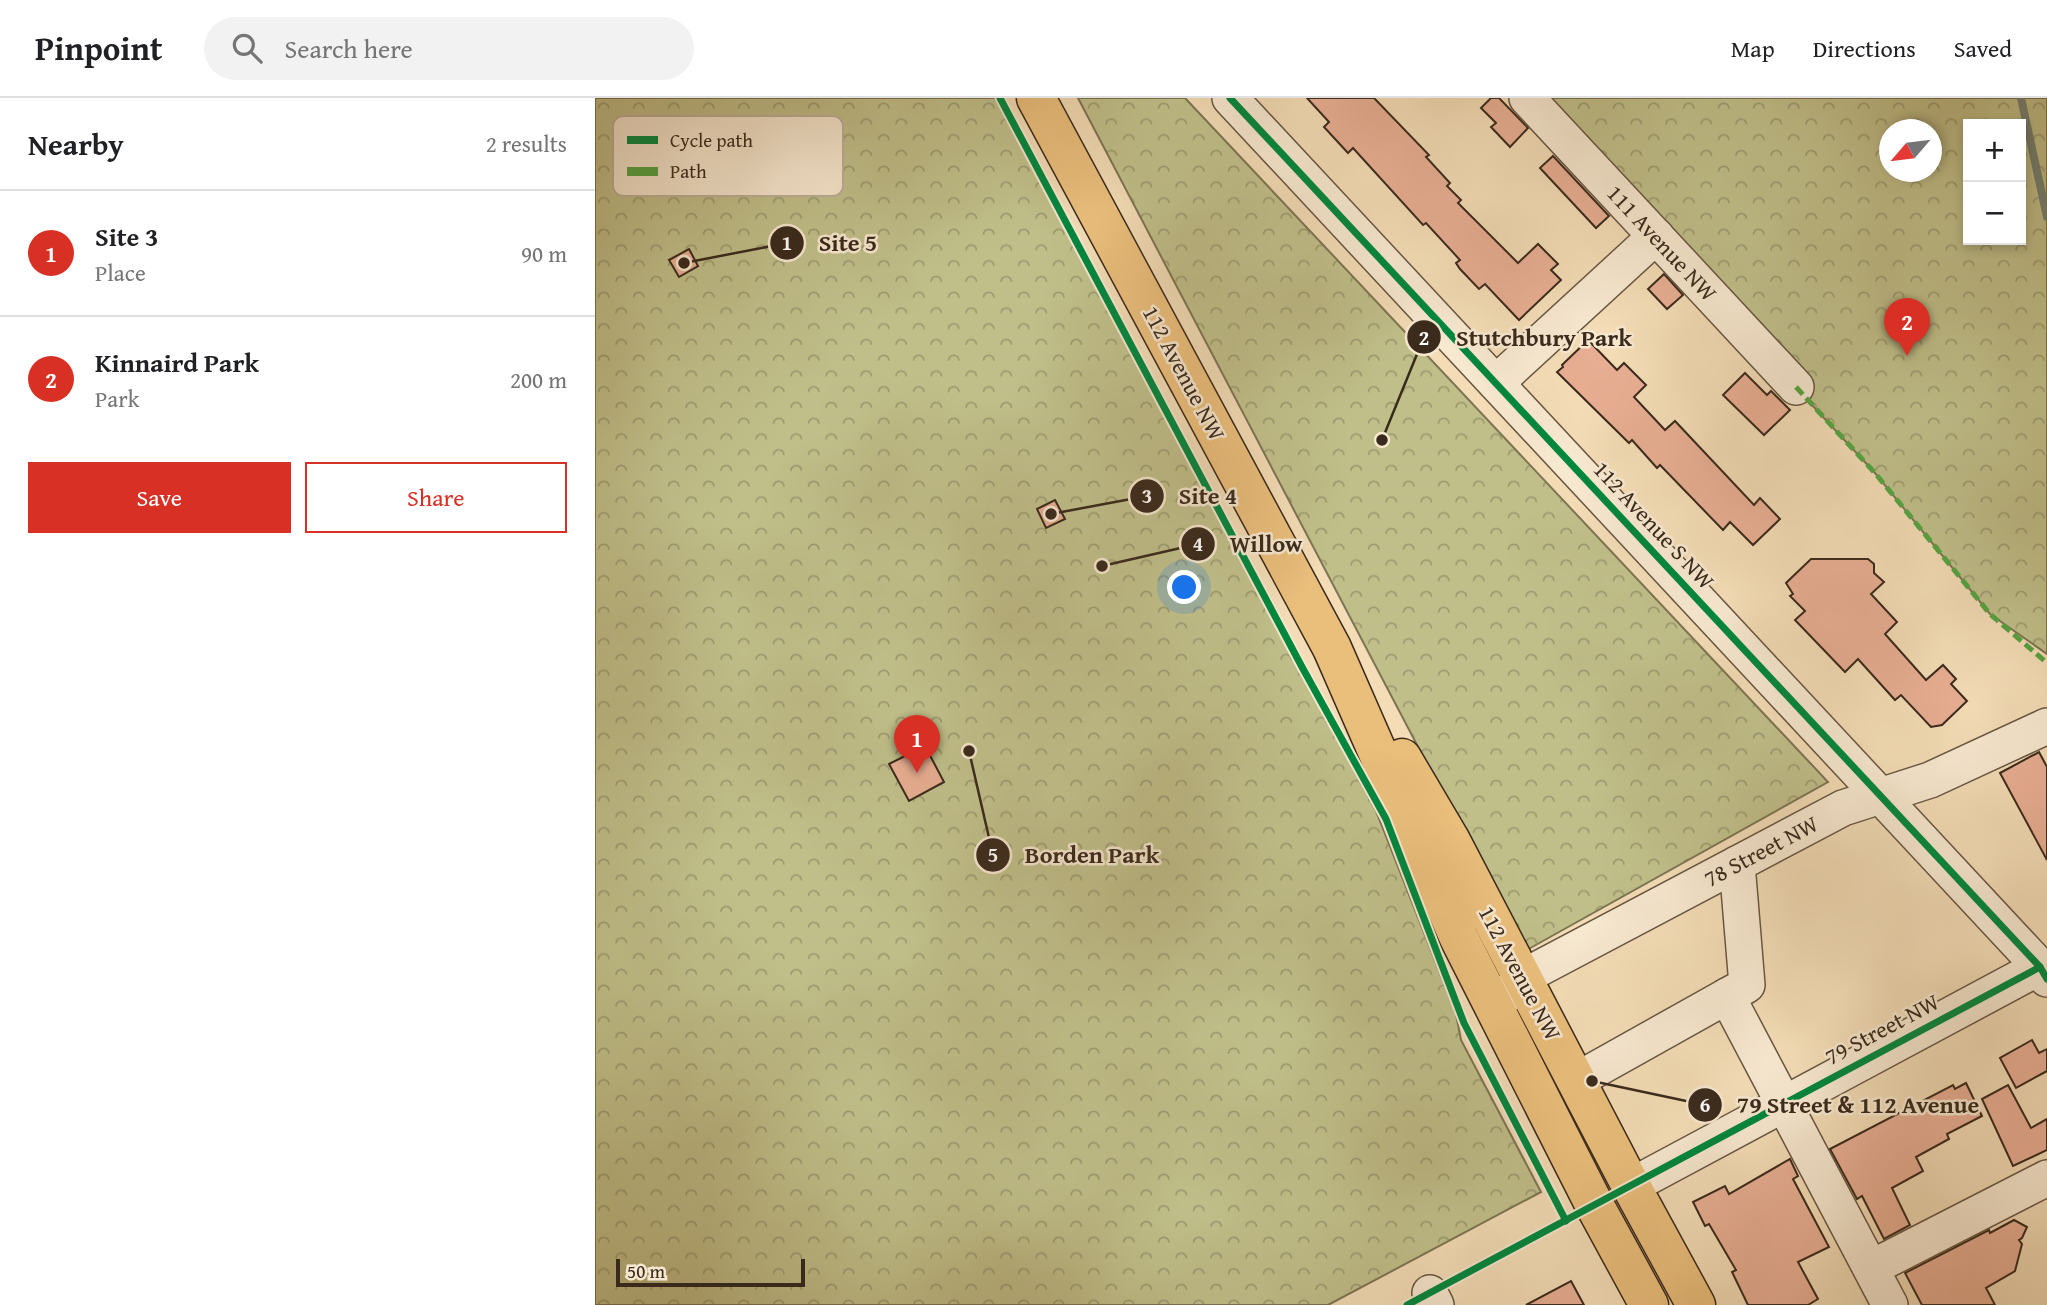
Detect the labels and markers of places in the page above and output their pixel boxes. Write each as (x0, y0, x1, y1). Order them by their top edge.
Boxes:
callout: Site 5 (769, 220, 891, 265)
pin: 2 (1884, 298, 1930, 356)
callout: Stutchbury Park (1407, 315, 1646, 360)
callout: Site 4 (1130, 474, 1251, 519)
callout: Willow (1181, 521, 1316, 566)
pin: 1 (894, 715, 940, 773)
callout: Borden Park (976, 832, 1173, 877)
callout: 79 Street & 112 Avenue (1688, 1082, 1993, 1127)

